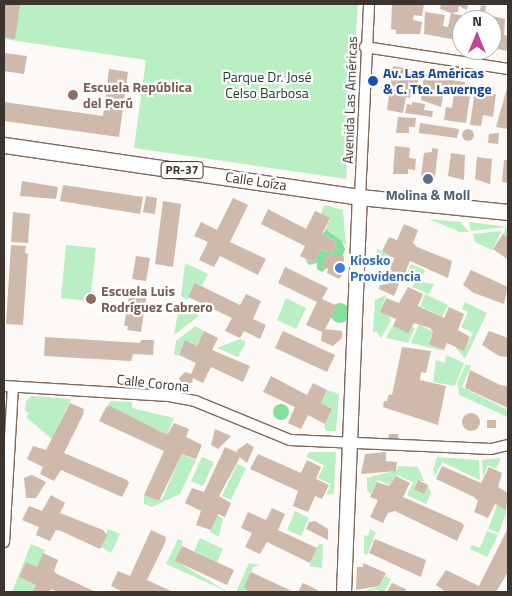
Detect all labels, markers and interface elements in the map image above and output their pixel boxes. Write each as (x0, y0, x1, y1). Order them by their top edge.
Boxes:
north arrow (452, 10, 502, 60)
text: N (472, 10, 482, 31)
street label: Avenida Las Américas (339, 36, 361, 164)
place label: Av. Las Américas & C. Tte. Lavernge (383, 65, 492, 98)
park label: Parque Dr. José Celso Barbosa (222, 69, 312, 102)
marker: Av. Las Américas & C. Tte. Lavernge (367, 75, 379, 87)
place label: Escuela República del Perú (83, 79, 192, 111)
marker: Escuela República del Perú (67, 89, 79, 101)
road number: PR-37 (160, 160, 204, 180)
street label: Calle Loíza (224, 168, 288, 194)
marker: Molina & Moll (422, 173, 434, 185)
place label: Molina & Moll (386, 187, 470, 203)
place label: Kiosko Providencia (350, 252, 421, 284)
marker: Kiosko Providencia (334, 262, 346, 274)
place label: Escuela Luis Rodríguez Cabrero (101, 283, 213, 316)
marker: Escuela Luis Rodríguez Cabrero (85, 293, 97, 305)
street label: Calle Corona (116, 371, 190, 395)

